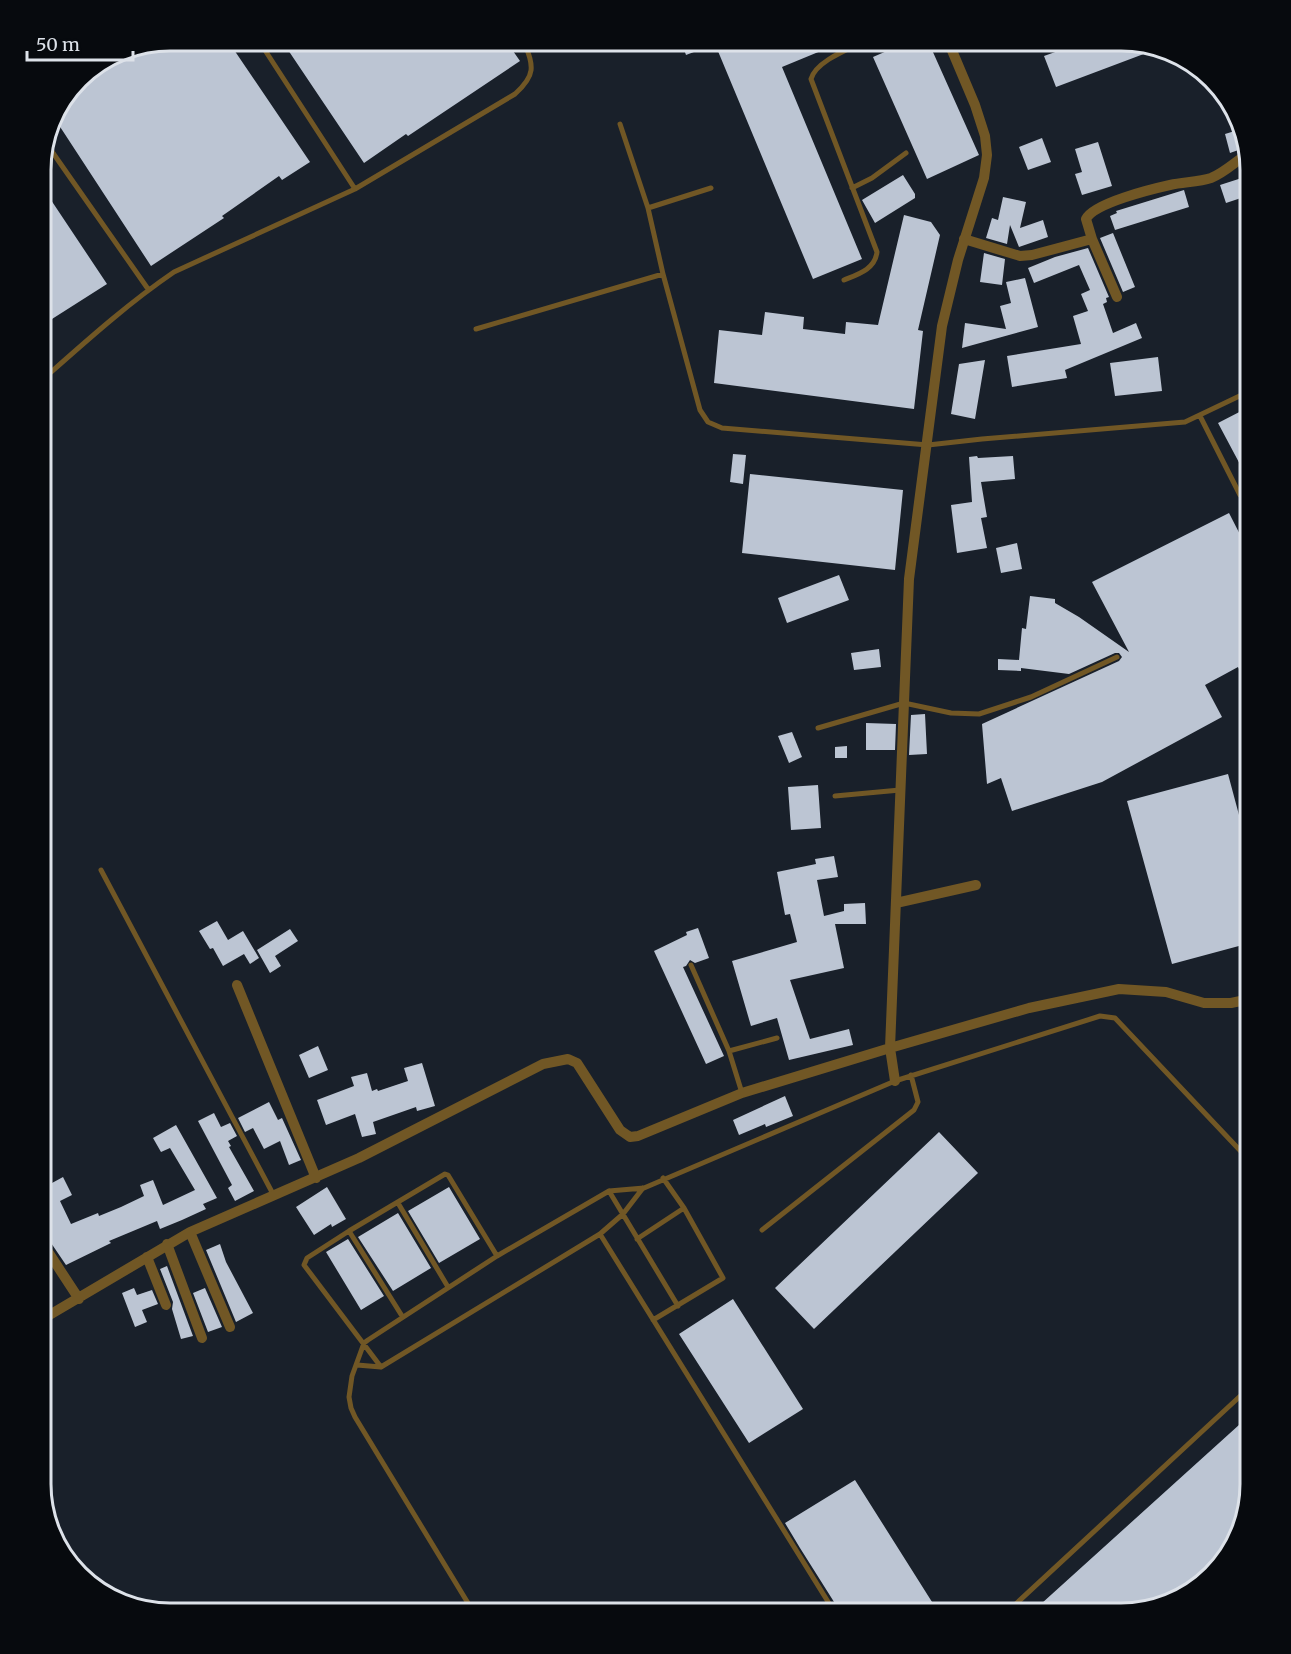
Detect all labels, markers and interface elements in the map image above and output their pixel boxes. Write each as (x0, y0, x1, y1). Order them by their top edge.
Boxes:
scale bar (27, 24, 134, 62)
text: 50 m (36, 33, 80, 56)

